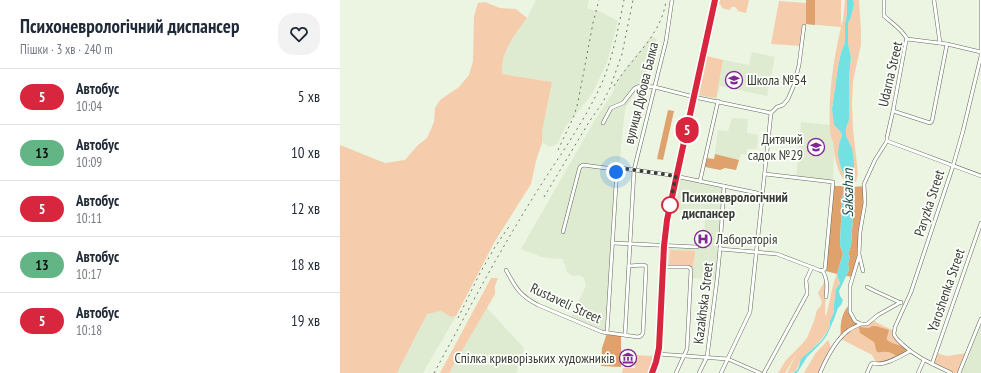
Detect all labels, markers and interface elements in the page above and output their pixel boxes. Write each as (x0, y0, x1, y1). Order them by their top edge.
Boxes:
button: heart (278, 13, 320, 55)
text: Психоневрологічний диспансер (20, 14, 239, 38)
street label: Udarna Street (874, 39, 906, 108)
street label: вулиця Дубова Балка (620, 40, 662, 146)
text: Пішки · 3 хв · 240 m (20, 41, 113, 58)
school or university icon: Школа №54 (724, 70, 744, 90)
place label: Школа №54 (747, 71, 807, 89)
text: Автобус (76, 79, 119, 98)
text: 5 хв (298, 87, 320, 106)
text: 5 (39, 88, 45, 106)
text: 10:04 (76, 98, 102, 115)
line badge: 5 (674, 117, 700, 143)
text: 5 (684, 121, 690, 139)
place label: Дитячий садок №29 (748, 130, 803, 164)
text: Автобус (76, 135, 119, 154)
school or university icon: Дитячий садок №29 (806, 137, 826, 157)
text: 10 хв (291, 143, 320, 162)
text: 13 (35, 144, 49, 162)
text: 10:09 (76, 154, 102, 171)
your location (606, 162, 626, 182)
water label: Saksahan (838, 167, 857, 217)
street label: Paryzka Street (910, 167, 948, 238)
place label: Психоневрологічний диспансер (681, 188, 788, 222)
text: Автобус (76, 191, 119, 210)
marker: Психоневрологічний диспансер (661, 196, 679, 214)
text: 12 хв (291, 199, 320, 218)
text: 5 (39, 200, 45, 218)
text: 10:11 (76, 210, 102, 227)
hospital icon: Лабораторія (693, 229, 713, 249)
place label: Лабораторія (715, 230, 777, 248)
street label: Yaroshenka Street (923, 246, 969, 334)
text: Автобус (76, 247, 119, 266)
text: 18 хв (291, 255, 320, 274)
text: 13 (35, 256, 49, 274)
street label: Kazakhska Street (689, 261, 717, 345)
text: 10:17 (76, 266, 102, 283)
street label: Rustaveli Street (528, 279, 605, 327)
text: Автобус (76, 303, 119, 322)
text: 19 хв (291, 311, 320, 330)
text: 5 (39, 312, 45, 330)
text: 10:18 (76, 322, 102, 339)
museum icon: Спілка криворізьких художників (618, 348, 638, 368)
place label: Спілка криворізьких художників (454, 349, 615, 367)

